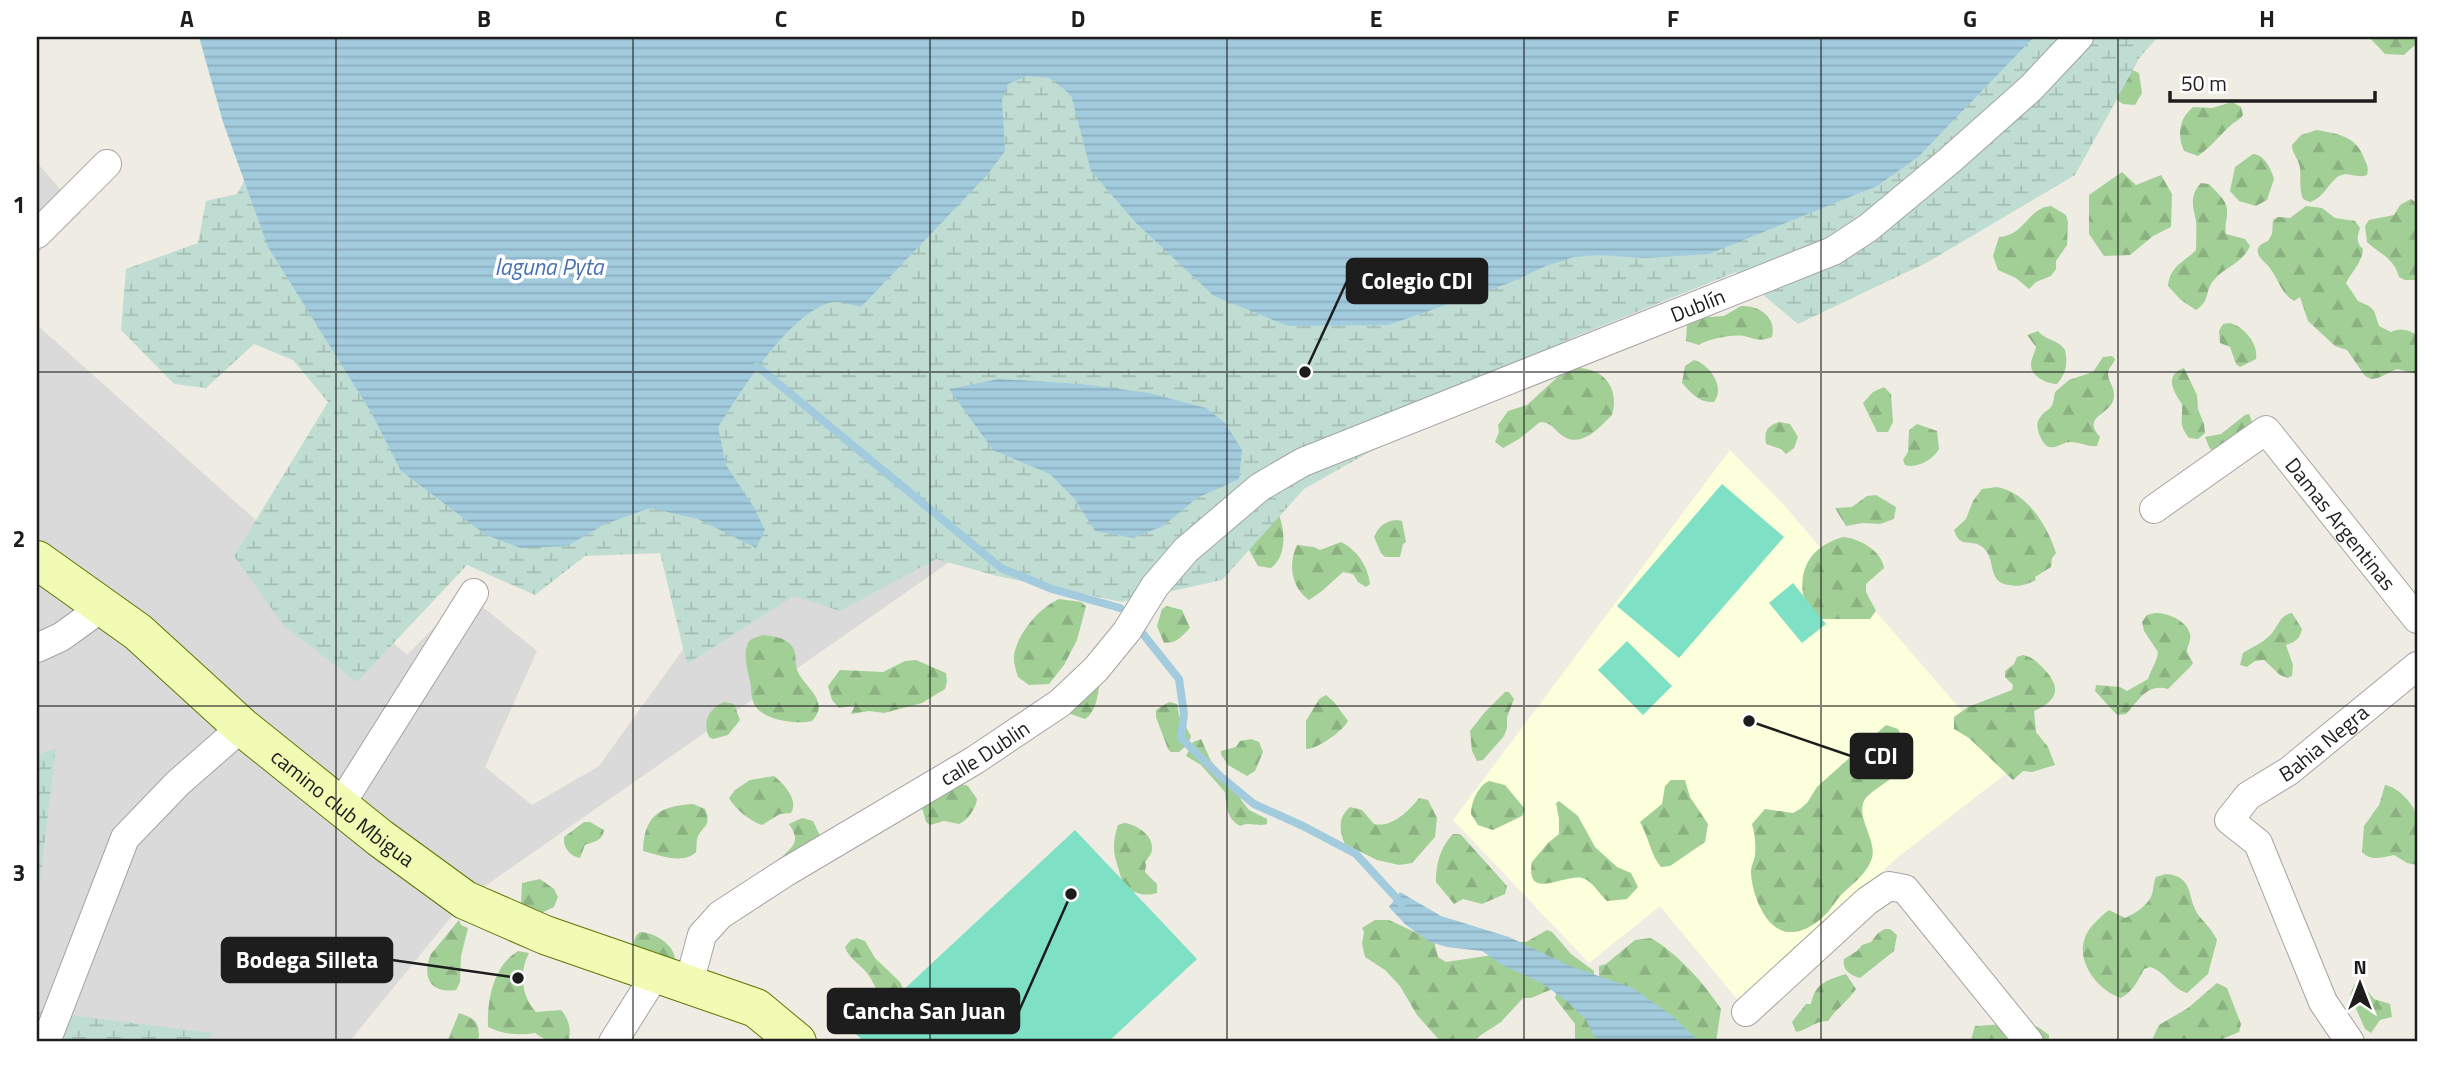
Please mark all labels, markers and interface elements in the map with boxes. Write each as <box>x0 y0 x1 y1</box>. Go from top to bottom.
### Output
text: A <box>180 1 194 36</box>
text: B <box>477 1 491 36</box>
text: C <box>775 1 787 36</box>
text: D <box>1071 1 1085 36</box>
text: E <box>1370 1 1382 36</box>
text: F <box>1667 1 1679 36</box>
text: G <box>1963 1 1977 36</box>
text: H <box>2259 1 2275 36</box>
scale bar <box>2170 60 2375 104</box>
text: 50 m <box>2181 67 2227 99</box>
text: 1 <box>13 187 25 222</box>
water label: laguna Pyta <box>495 249 605 284</box>
callout: Colegio CDI <box>1347 259 1487 303</box>
text: Colegio CDI <box>1361 263 1473 298</box>
street label: Dublín <box>1665 280 1730 330</box>
street label: Damas Argentinas <box>2278 450 2404 597</box>
text: 2 <box>13 521 25 556</box>
street label: Bahia Negra <box>2272 696 2375 790</box>
street label: calle Dublin <box>934 712 1036 793</box>
callout: CDI <box>1851 734 1912 778</box>
text: CDI <box>1864 738 1898 773</box>
street label: camino club Mbigua <box>264 740 422 875</box>
text: 3 <box>13 855 25 890</box>
callout: Bodega Silleta <box>222 938 392 982</box>
text: Bodega Silleta <box>236 942 378 977</box>
north arrow <box>2324 950 2394 1020</box>
text: N <box>2353 952 2367 981</box>
callout: Cancha San Juan <box>828 989 1019 1033</box>
text: Cancha San Juan <box>843 993 1005 1028</box>

